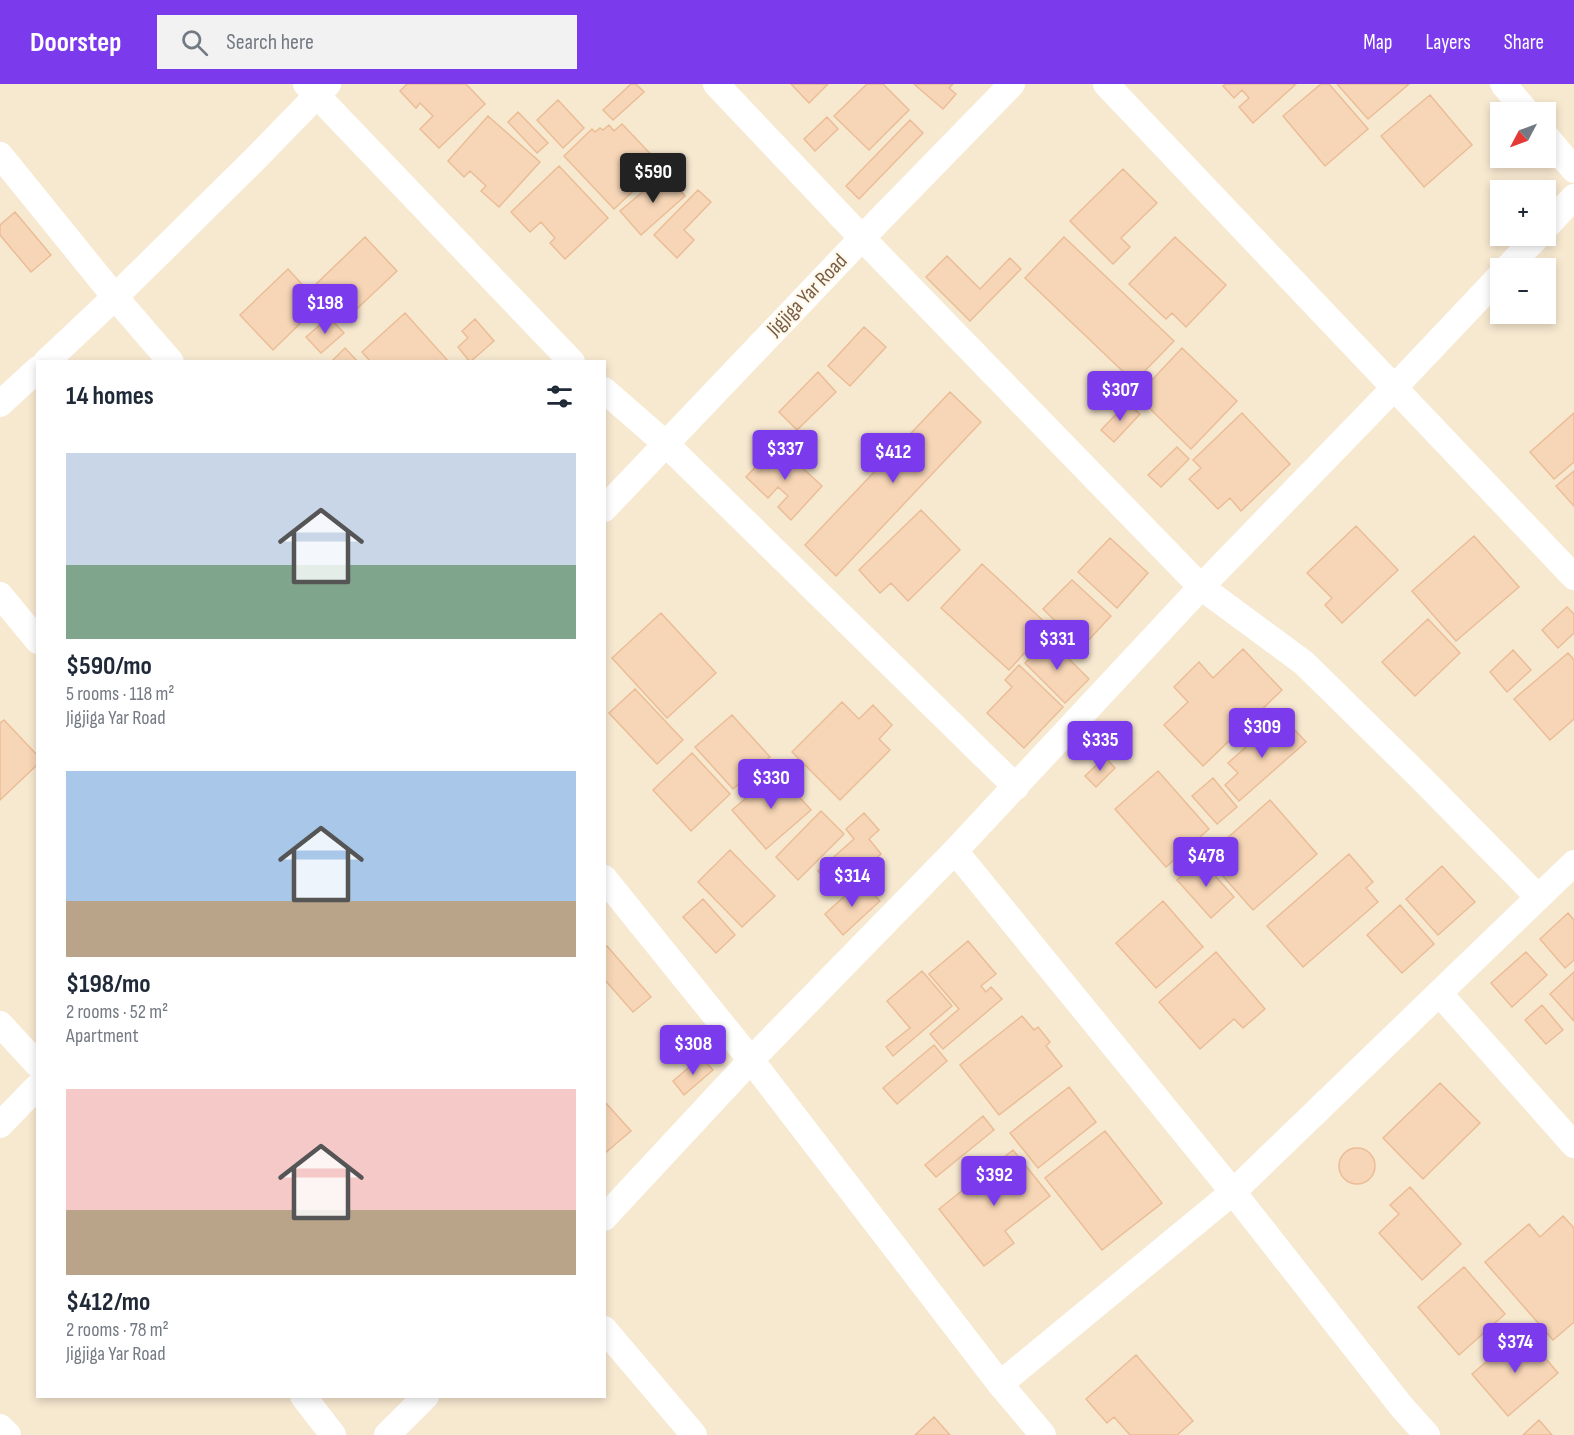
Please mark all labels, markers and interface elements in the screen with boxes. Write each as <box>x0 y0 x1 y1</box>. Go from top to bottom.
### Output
search box <box>157 15 577 69</box>
text: Doorstep <box>30 26 121 59</box>
icon: search <box>178 26 211 59</box>
text: Search here <box>226 29 314 56</box>
text: Map <box>1363 30 1392 55</box>
text: Layers <box>1425 30 1471 55</box>
text: Share <box>1504 30 1544 55</box>
north arrow <box>1490 102 1556 168</box>
map controls <box>1490 102 1556 324</box>
pin: $590 <box>617 153 689 204</box>
text: $590 <box>634 160 672 184</box>
button: + <box>1490 180 1556 246</box>
street label: Jigjiga Yar Road <box>761 249 852 342</box>
button: − <box>1490 258 1556 324</box>
pin: $198 <box>289 284 361 335</box>
text: $198 <box>307 291 344 315</box>
pin: $307 <box>1084 371 1156 422</box>
text: $307 <box>1101 378 1139 402</box>
icon: filters <box>543 380 576 413</box>
text: 14 homes <box>66 381 154 412</box>
pin: $337 <box>749 430 821 481</box>
pin: $412 <box>857 433 929 484</box>
text: $337 <box>767 437 803 461</box>
text: $412 <box>875 440 911 464</box>
icon: home <box>267 492 375 600</box>
pin: $331 <box>1021 620 1093 671</box>
text: $331 <box>1039 627 1075 651</box>
text: $590/mo <box>66 651 152 682</box>
text: 5 rooms · 118 m² <box>66 682 175 706</box>
text: Jigjiga Yar Road <box>66 706 166 730</box>
pin: $309 <box>1226 708 1298 759</box>
text: $309 <box>1243 715 1281 739</box>
pin: $335 <box>1064 721 1136 772</box>
text: $335 <box>1082 728 1118 752</box>
pin: $330 <box>735 759 807 810</box>
text: $330 <box>752 766 790 790</box>
icon: home <box>267 810 375 918</box>
pin: $478 <box>1170 837 1242 888</box>
text: $478 <box>1187 844 1225 868</box>
pin: $314 <box>816 857 888 908</box>
text: $314 <box>834 864 870 888</box>
text: $198/mo <box>66 969 150 1000</box>
text: 2 rooms · 52 m² <box>66 1000 168 1024</box>
text: Apartment <box>66 1024 139 1048</box>
pin: $308 <box>657 1025 729 1076</box>
text: $308 <box>674 1032 712 1056</box>
icon: home <box>267 1128 375 1236</box>
pin: $392 <box>958 1156 1030 1207</box>
text: $392 <box>975 1163 1013 1187</box>
text: $412/mo <box>66 1287 150 1318</box>
text: 2 rooms · 78 m² <box>66 1318 169 1342</box>
pin: $374 <box>1479 1323 1551 1374</box>
text: $374 <box>1497 1330 1533 1354</box>
text: Jigjiga Yar Road <box>66 1342 166 1366</box>

